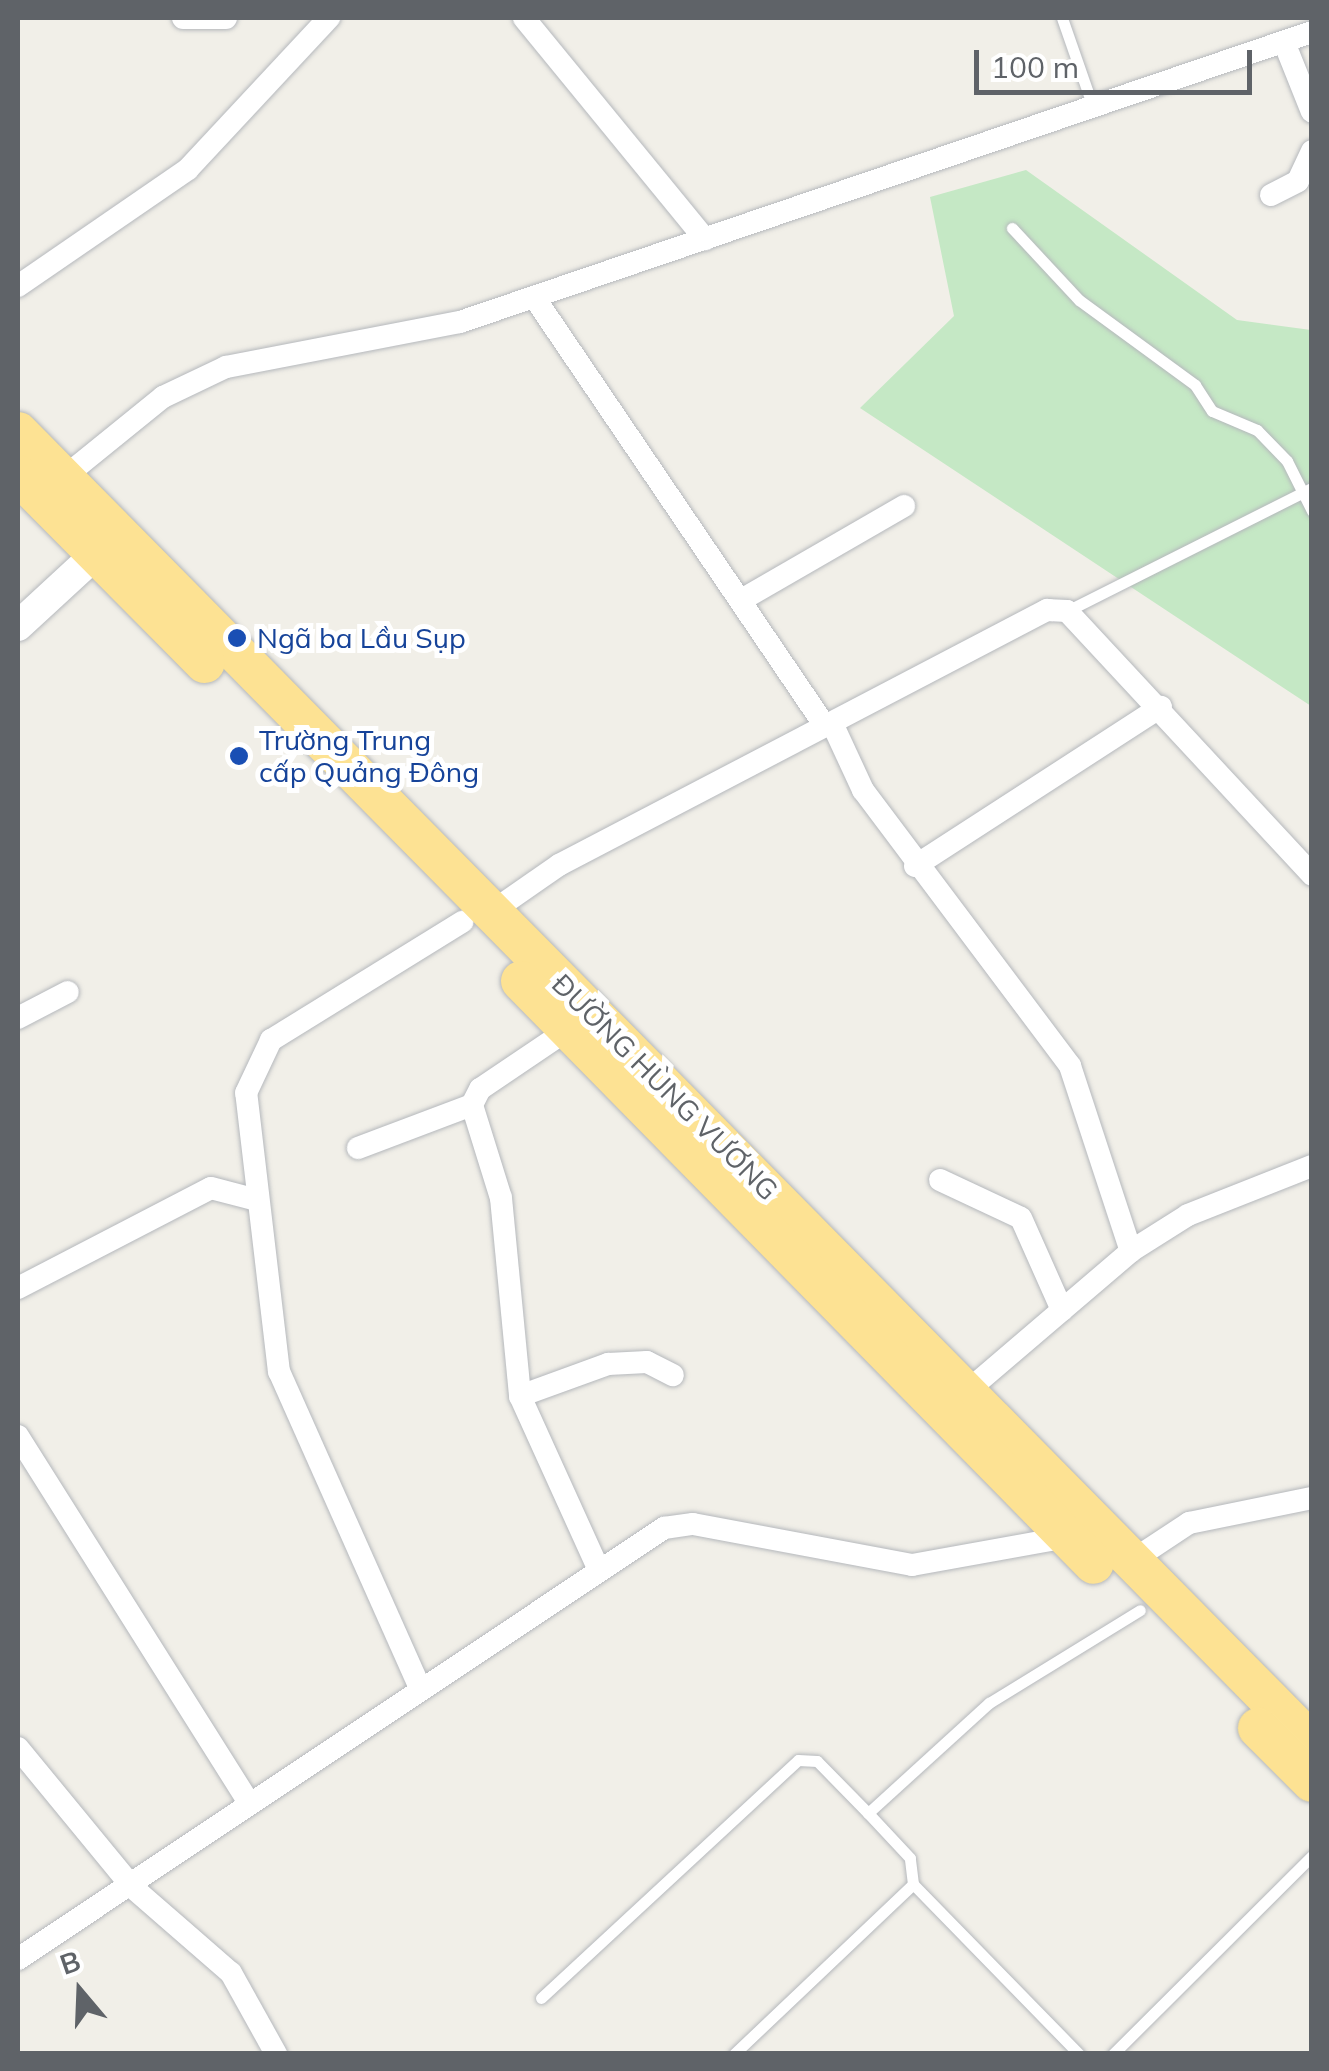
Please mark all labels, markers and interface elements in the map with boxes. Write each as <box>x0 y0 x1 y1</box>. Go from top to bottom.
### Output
scale bar <box>979 30 1256 92</box>
text: 100 m <box>991 48 1079 86</box>
place label: Ngã ba Lầu Sụp <box>257 621 466 655</box>
marker: Ngã ba Lầu Sụp <box>226 627 248 649</box>
place label: Trường Trung cấp Quảng Đông <box>259 723 479 789</box>
marker: Trường Trung cấp Quảng Đông <box>228 745 250 767</box>
street label: ĐƯỜNG HÙNG VƯƠNG <box>545 967 785 1207</box>
north arrow <box>30 1941 130 2041</box>
text: B <box>55 1942 85 1982</box>

